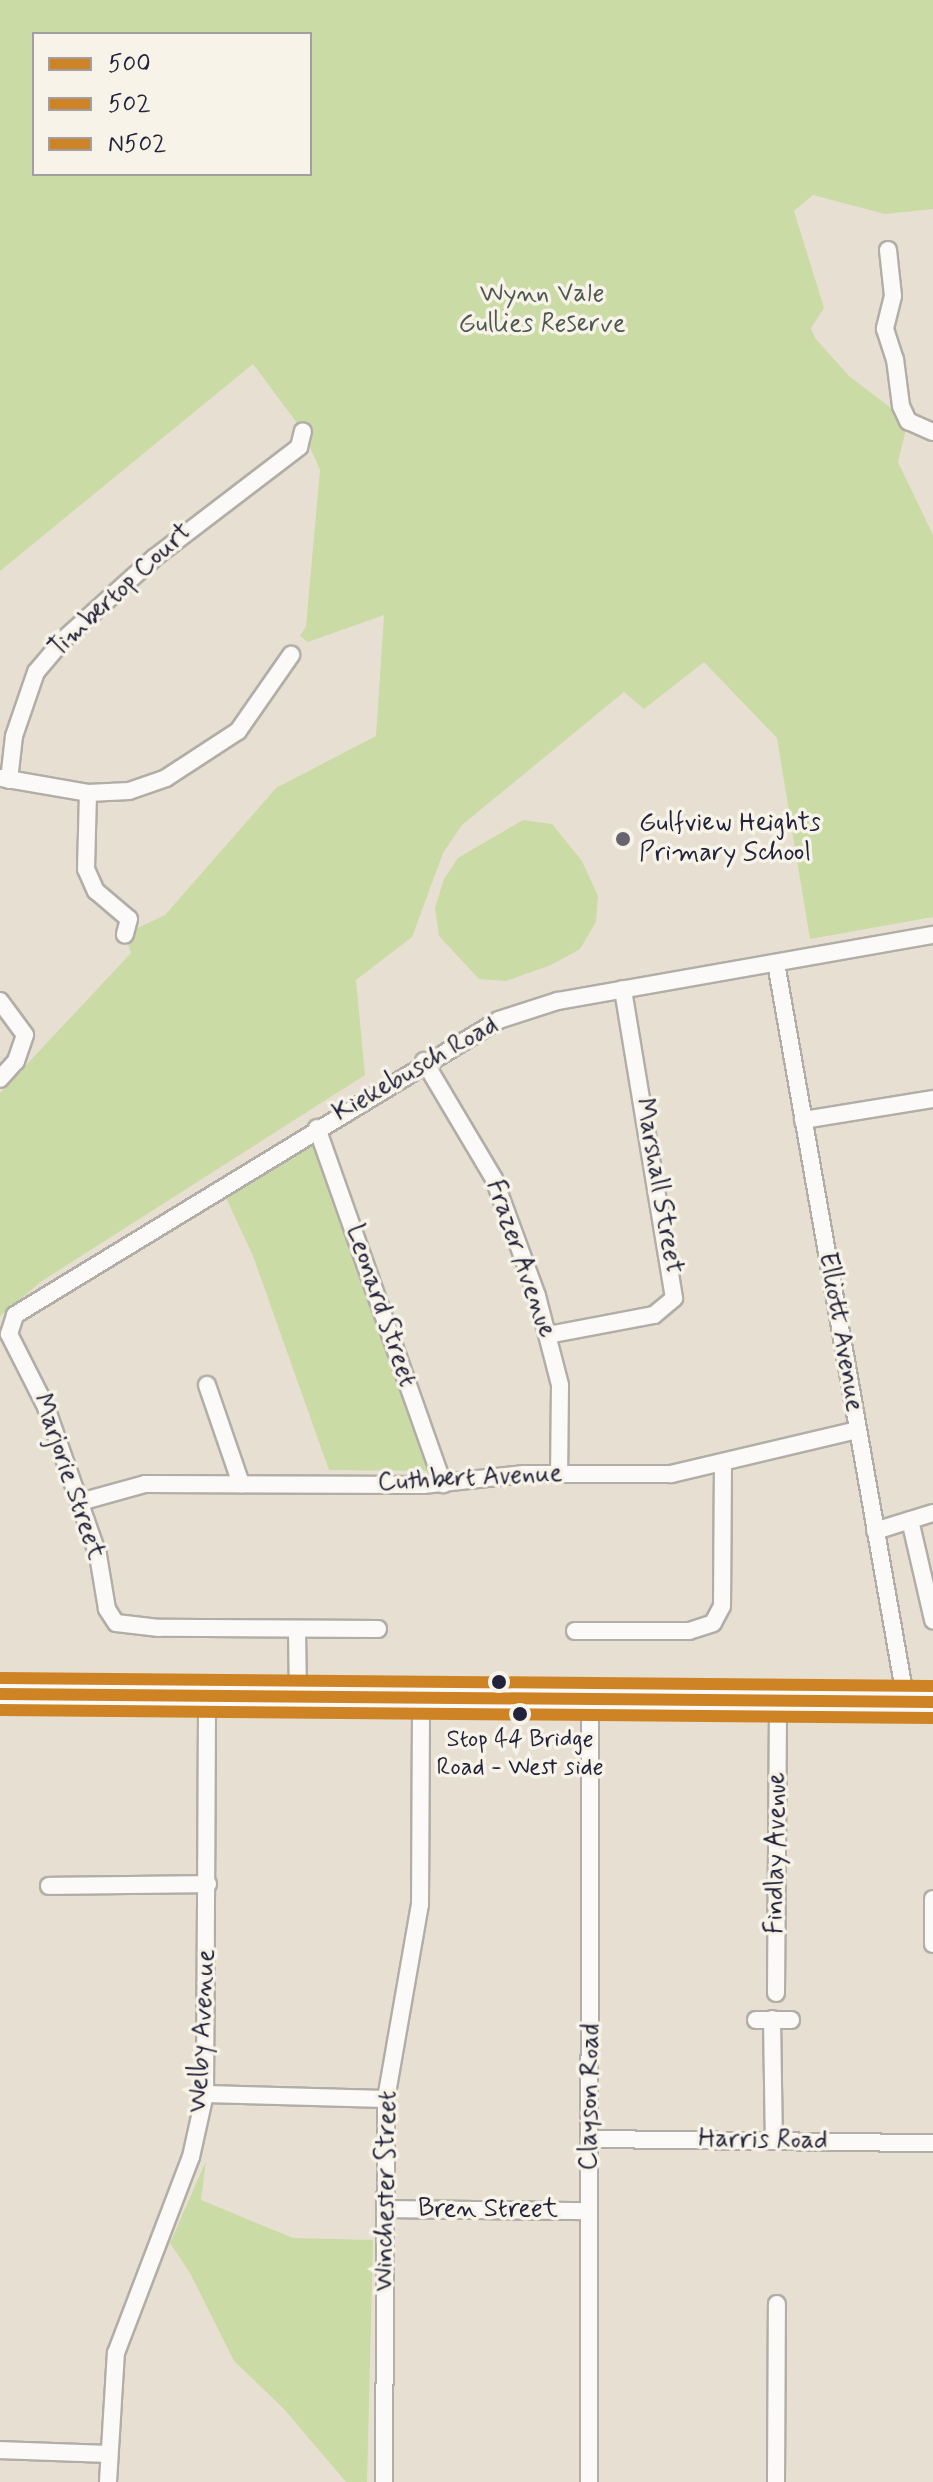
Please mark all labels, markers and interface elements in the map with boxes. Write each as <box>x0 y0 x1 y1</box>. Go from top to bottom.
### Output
legend <box>32 32 312 176</box>
text: 500 <box>108 49 151 80</box>
text: 502 <box>108 89 150 120</box>
text: N502 <box>108 129 166 160</box>
park label: Wynn Vale Gullies Reserve <box>458 279 626 340</box>
street label: Timbertop Court <box>45 519 197 663</box>
place label: Gulfview Heights Primary School <box>639 808 821 870</box>
marker: Gulfview Heights Primary School <box>614 830 632 848</box>
street label: Kiekebusch Road <box>328 1010 504 1130</box>
street label: Marshall Street <box>627 1096 689 1276</box>
street label: Frazer Avenue <box>479 1177 561 1341</box>
street label: Leonard Street <box>337 1219 423 1393</box>
street label: Elliott Avenue <box>811 1250 869 1414</box>
street label: Marjorie Street <box>25 1390 111 1564</box>
street label: Cuthbert Avenue <box>376 1459 564 1499</box>
unlabelled marker <box>491 1674 507 1690</box>
marker: Stop 44 Bridge Road - West side <box>512 1706 528 1722</box>
place label: Stop 44 Bridge Road - West side <box>436 1726 604 1782</box>
street label: Findlay Avenue <box>760 1768 794 1938</box>
street label: Welby Avenue <box>183 1952 223 2110</box>
street label: Clayson Road <box>574 2024 608 2170</box>
street label: Winchester Street <box>370 2088 404 2294</box>
street label: Harris Road <box>698 2124 828 2158</box>
street label: Bren Street <box>418 2194 558 2226</box>

